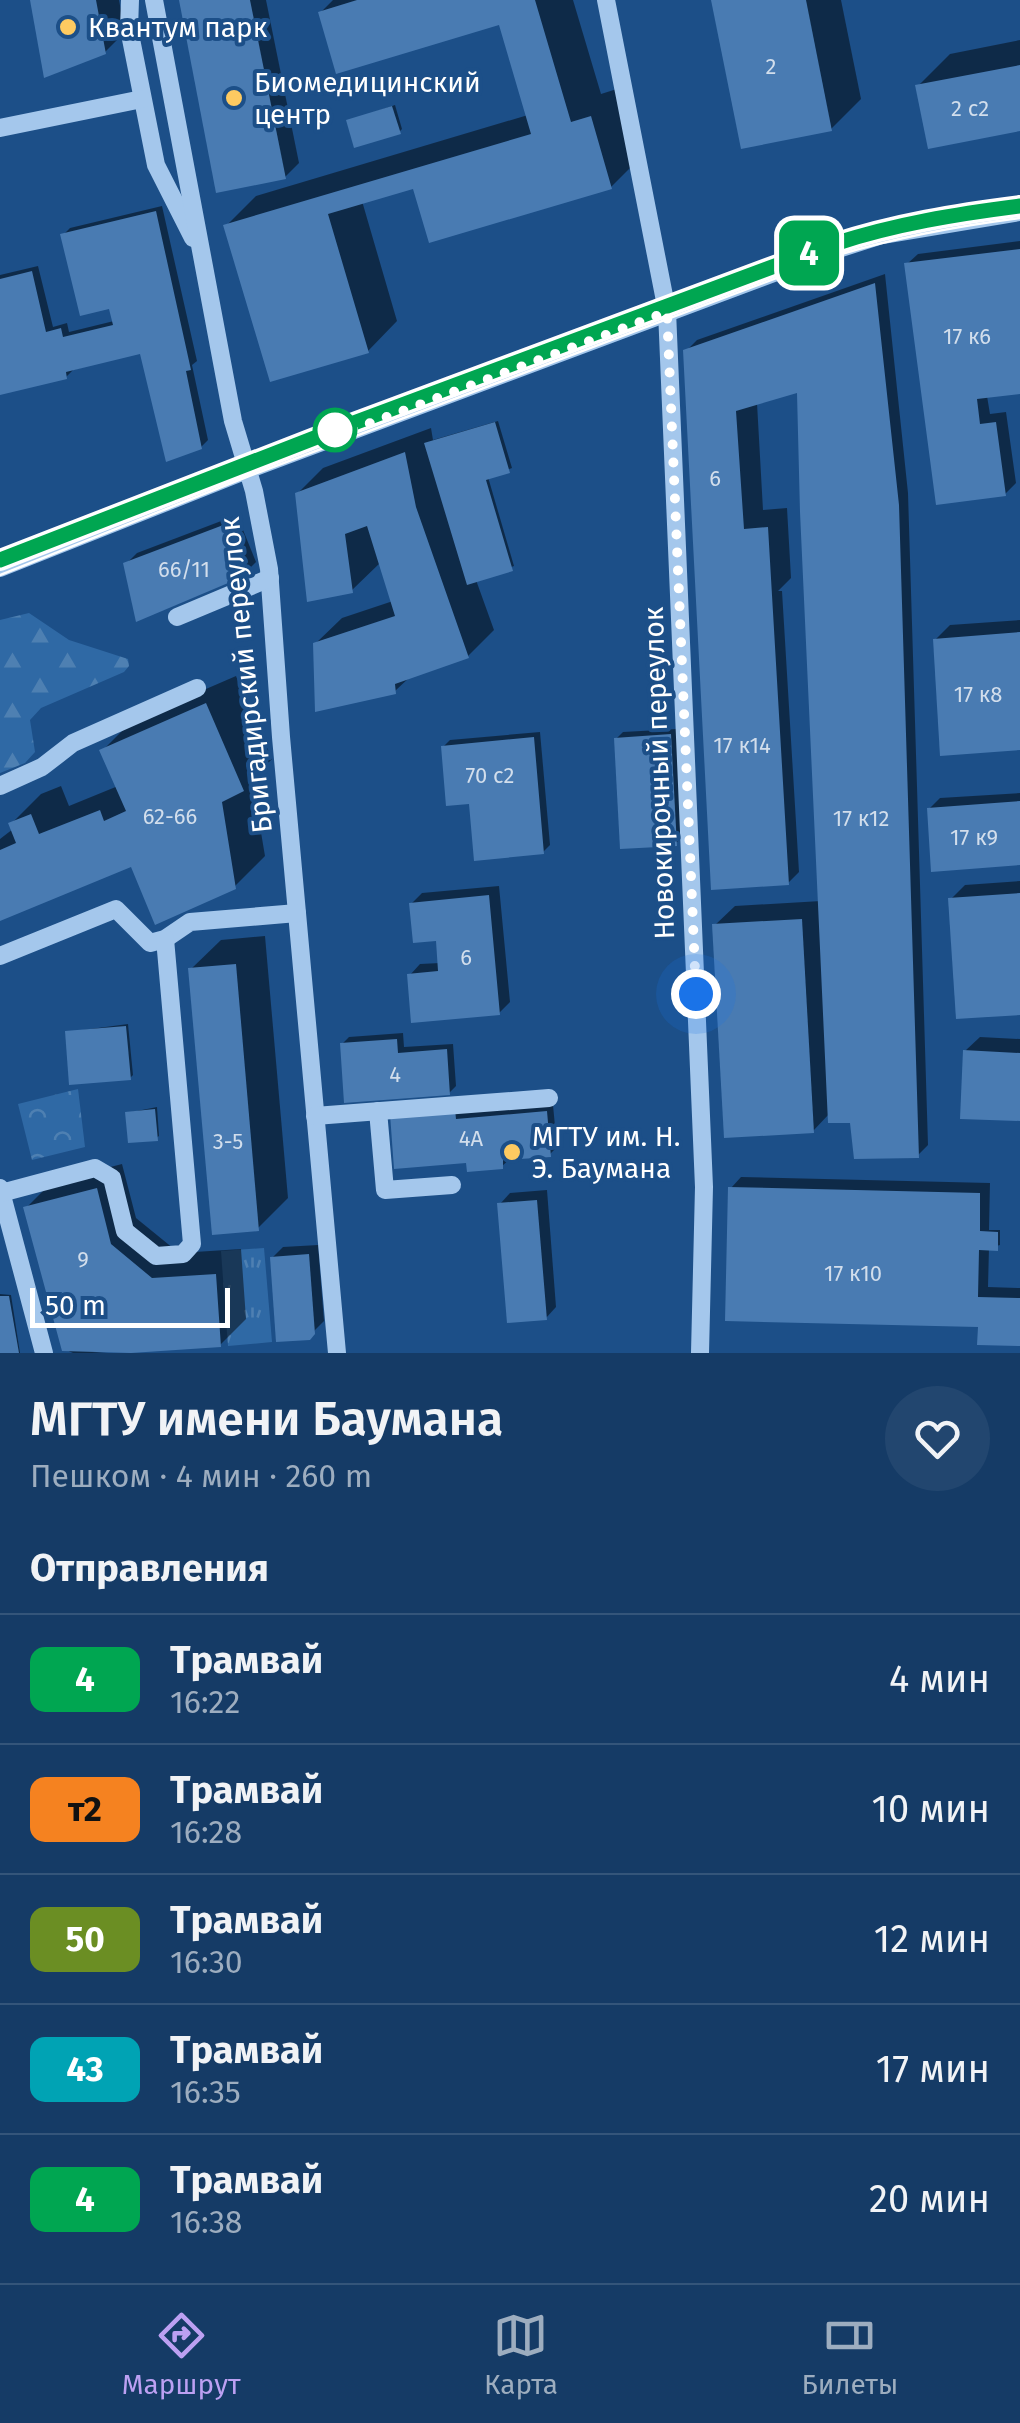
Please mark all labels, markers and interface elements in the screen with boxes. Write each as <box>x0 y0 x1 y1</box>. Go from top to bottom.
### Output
place label: Квантум парк <box>88 11 268 44</box>
marker: Квантум парк <box>57 16 79 38</box>
house number: 2 <box>766 53 776 80</box>
place label: Биомедицинский центр <box>254 66 481 131</box>
marker: Биомедицинский центр <box>223 87 245 109</box>
house number: 2 с2 <box>951 95 989 122</box>
line badge: 4 <box>776 220 842 286</box>
text: 4 <box>799 232 819 274</box>
house number: 17 к6 <box>943 323 991 350</box>
unlabelled marker <box>314 409 356 451</box>
house number: 6 <box>709 465 721 492</box>
street label: Бригадирский переулок <box>213 515 279 835</box>
house number: 66/11 <box>158 556 210 583</box>
street label: Новокирочный переулок <box>637 606 681 940</box>
house number: 17 к8 <box>954 681 1002 708</box>
house number: 17 к14 <box>713 732 771 759</box>
house number: 70 с2 <box>465 762 515 789</box>
house number: 62-66 <box>143 803 197 830</box>
house number: 17 к12 <box>833 805 889 832</box>
house number: 17 к9 <box>950 824 998 851</box>
house number: 6 <box>460 944 472 971</box>
your location <box>671 969 721 1019</box>
house number: 4 <box>389 1061 401 1088</box>
place label: МГТУ им. Н. Э. Баумана <box>532 1120 681 1185</box>
house number: 4А <box>459 1125 484 1152</box>
house number: 3-5 <box>213 1128 243 1155</box>
marker: МГТУ им. Н. Э. Баумана <box>501 1141 523 1163</box>
house number: 9 <box>77 1246 89 1273</box>
house number: 17 к10 <box>824 1260 882 1287</box>
scale bar <box>30 1283 230 1328</box>
text: 50 m <box>45 1289 106 1322</box>
button: heart <box>885 1386 990 1491</box>
text: МГТУ имени Баумана <box>30 1390 503 1448</box>
text: Пешком · 4 мин · 260 m <box>30 1457 372 1495</box>
text: Отправления <box>30 1545 269 1591</box>
text: Трамвай <box>170 1637 323 1683</box>
text: 4 мин <box>889 1656 990 1702</box>
text: 4 <box>75 1658 95 1700</box>
text: 16:22 <box>170 1683 240 1721</box>
text: Трамвай <box>170 1767 323 1813</box>
text: 10 мин <box>871 1786 990 1832</box>
text: т2 <box>68 1788 102 1830</box>
text: 16:28 <box>170 1813 242 1851</box>
text: Трамвай <box>170 1897 323 1943</box>
text: 12 мин <box>874 1916 990 1962</box>
text: 50 <box>65 1918 105 1960</box>
text: 16:30 <box>170 1943 243 1981</box>
text: Трамвай <box>170 2027 323 2073</box>
text: 17 мин <box>876 2046 990 2092</box>
text: 43 <box>66 2048 104 2090</box>
text: 16:35 <box>170 2073 241 2111</box>
text: Трамвай <box>170 2157 323 2203</box>
text: 20 мин <box>869 2176 990 2222</box>
text: 4 <box>75 2178 95 2220</box>
text: 16:38 <box>170 2203 242 2241</box>
tab: Маршрут <box>122 2308 241 2401</box>
tab: Карта <box>484 2308 558 2401</box>
tab: Билеты <box>801 2308 898 2401</box>

